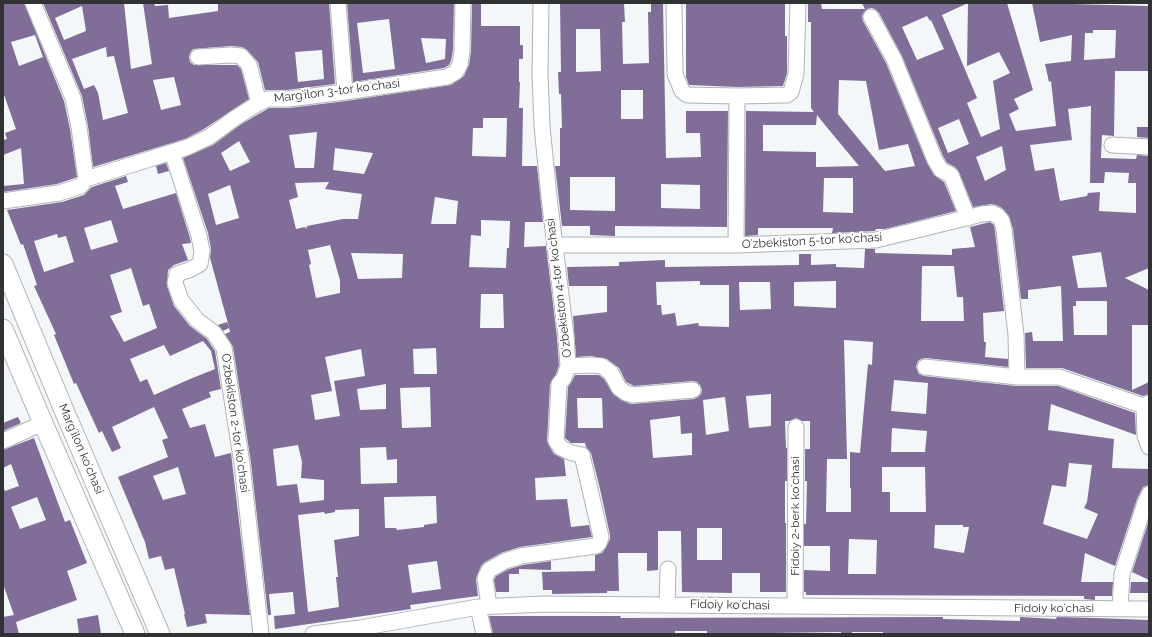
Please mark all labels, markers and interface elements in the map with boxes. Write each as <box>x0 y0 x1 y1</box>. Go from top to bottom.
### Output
street label: Margʻilon 3-tor koʻchasi <box>273 76 401 106</box>
street label: Oʻzbekiston 4-tor koʻchasi <box>543 217 575 359</box>
street label: Oʻzbekiston 5-tor koʻchasi <box>741 230 883 252</box>
street label: Oʻzbekiston 2-tor koʻchasi <box>218 353 252 493</box>
street label: Margʻilon koʻchasi <box>55 402 107 496</box>
street label: Fidoiy 2-berk koʻchasi <box>788 456 802 576</box>
street label: Fidoiy koʻchasi <box>690 597 770 613</box>
street label: Fidoiy koʻchasi <box>1014 601 1094 615</box>

